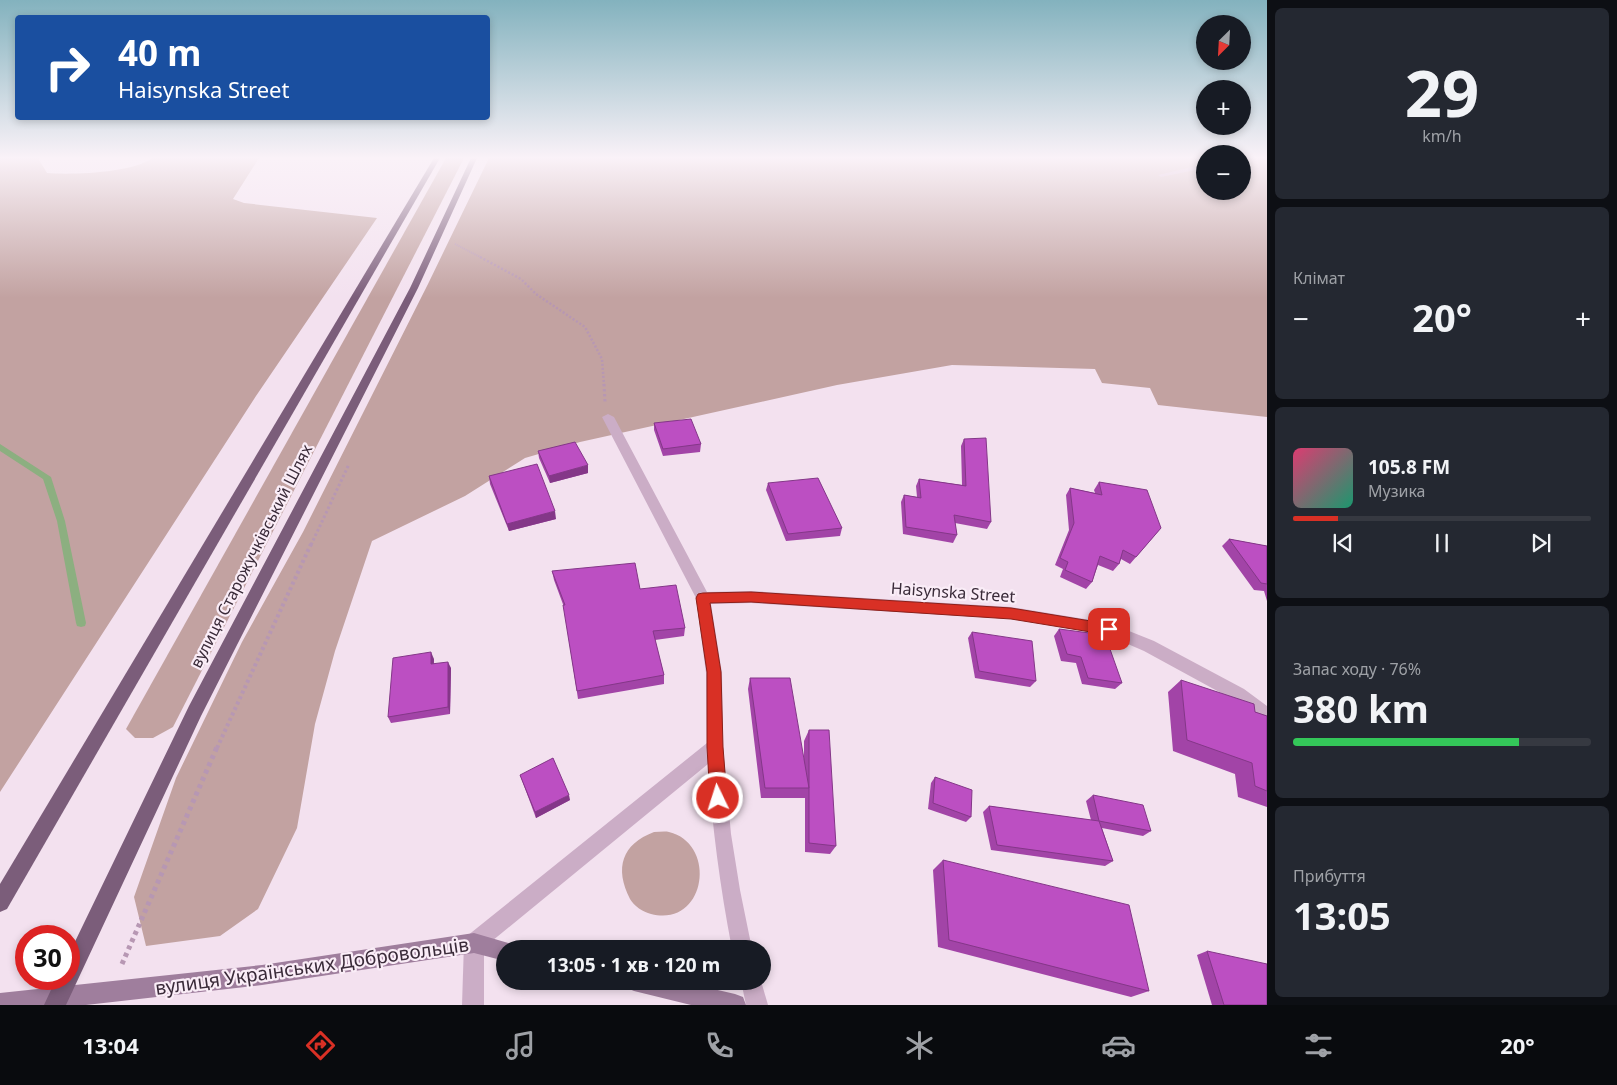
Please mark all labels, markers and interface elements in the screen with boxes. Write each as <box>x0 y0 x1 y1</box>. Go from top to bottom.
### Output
north arrow <box>1196 15 1251 70</box>
map controls <box>1196 15 1251 200</box>
text: 40 m <box>118 29 201 76</box>
icon: right <box>35 35 100 100</box>
text: 29 <box>1405 48 1479 136</box>
text: Haisynska Street <box>118 74 289 104</box>
button: + <box>1196 80 1251 135</box>
text: km/h <box>1422 125 1462 147</box>
button: − <box>1196 145 1251 200</box>
text: Клімат <box>1293 267 1345 289</box>
text: 20° <box>1412 291 1472 343</box>
text: − <box>1293 299 1309 337</box>
text: + <box>1575 299 1591 337</box>
street label: вулиця Старожучківський Шлях <box>185 440 317 672</box>
text: 105.8 FM <box>1368 454 1450 480</box>
text: Музика <box>1368 480 1425 502</box>
icon: previous <box>1329 529 1357 557</box>
icon: pause <box>1428 529 1456 557</box>
icon: next <box>1527 529 1555 557</box>
street label: Haisynska Street <box>890 577 1016 607</box>
pin <box>1088 608 1130 650</box>
icon: arrive <box>1095 615 1123 643</box>
text: Запас ходу · 76% <box>1293 658 1421 680</box>
text: 380 km <box>1293 682 1429 734</box>
position arrow <box>691 771 743 823</box>
text: Прибуття <box>1293 865 1366 887</box>
text: 13:05 <box>1293 889 1391 941</box>
speed limit sign: 30 <box>15 925 80 990</box>
street label: вулиця Українських Добровольців <box>154 931 470 1001</box>
text: 13:05 · 1 хв · 120 m <box>547 952 720 978</box>
icon: directions <box>303 1028 338 1063</box>
icon: music <box>503 1028 538 1063</box>
icon: phone <box>702 1028 737 1063</box>
icon: climate <box>902 1028 937 1063</box>
icon: car <box>1101 1028 1136 1063</box>
icon: filters <box>1301 1028 1336 1063</box>
text: 13:04 <box>82 1030 139 1060</box>
text: 20° <box>1500 1030 1535 1060</box>

